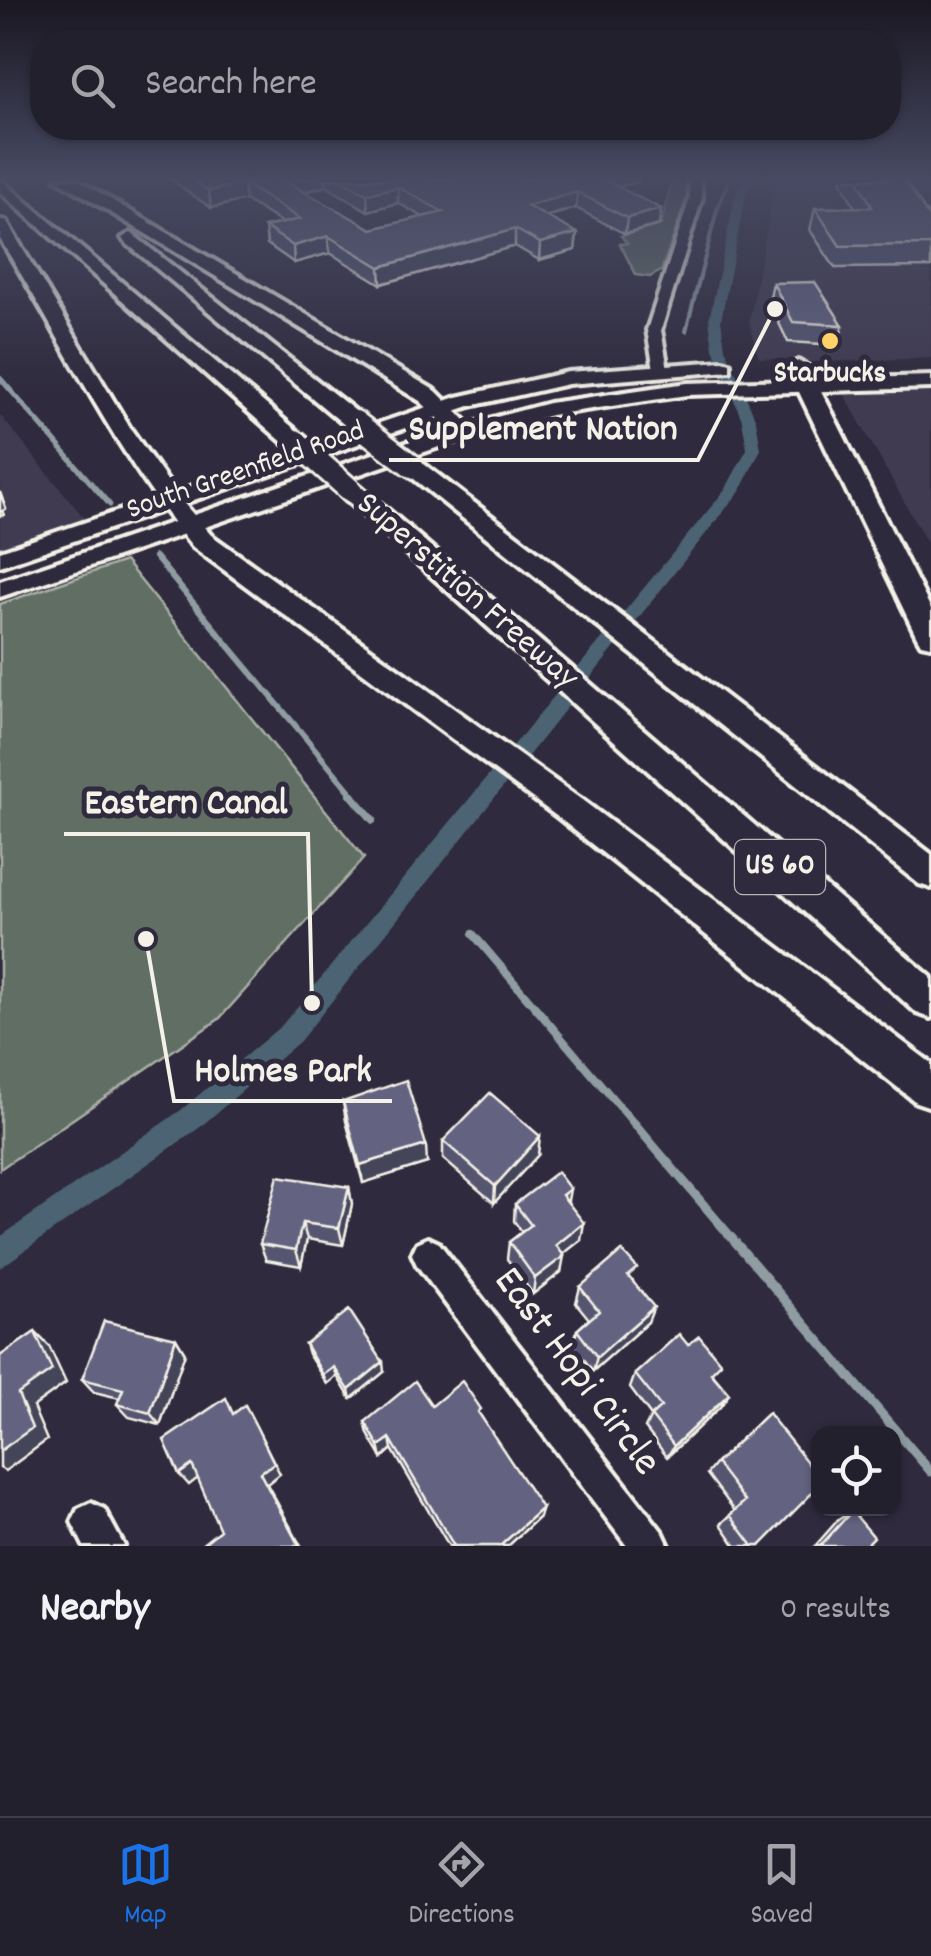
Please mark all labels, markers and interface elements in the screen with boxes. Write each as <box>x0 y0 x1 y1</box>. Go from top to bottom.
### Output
search box <box>30 30 901 140</box>
icon: search <box>65 58 120 113</box>
text: Search here <box>145 58 317 113</box>
marker: Starbucks <box>819 330 841 352</box>
place label: Starbucks <box>774 354 886 397</box>
callout: Supplement Nation <box>389 392 698 460</box>
text: Supplement Nation <box>408 404 678 459</box>
street label: South Greenfield Road <box>121 411 371 533</box>
street label: Superstition Freeway <box>344 481 589 703</box>
callout: Eastern Canal <box>64 766 308 834</box>
text: Eastern Canal <box>84 778 289 833</box>
road number: US 60 <box>735 840 825 894</box>
callout: Holmes Park <box>174 1033 392 1101</box>
text: Holmes Park <box>194 1046 372 1101</box>
street label: East Hopi Circle <box>476 1256 674 1490</box>
map controls <box>811 1426 901 1516</box>
button: locate <box>811 1426 901 1516</box>
text: Nearby <box>40 1581 150 1641</box>
text: 0 results <box>780 1588 891 1634</box>
tab: Map <box>118 1837 173 1937</box>
tab: Directions <box>409 1837 515 1937</box>
tab: Saved <box>751 1837 813 1937</box>

